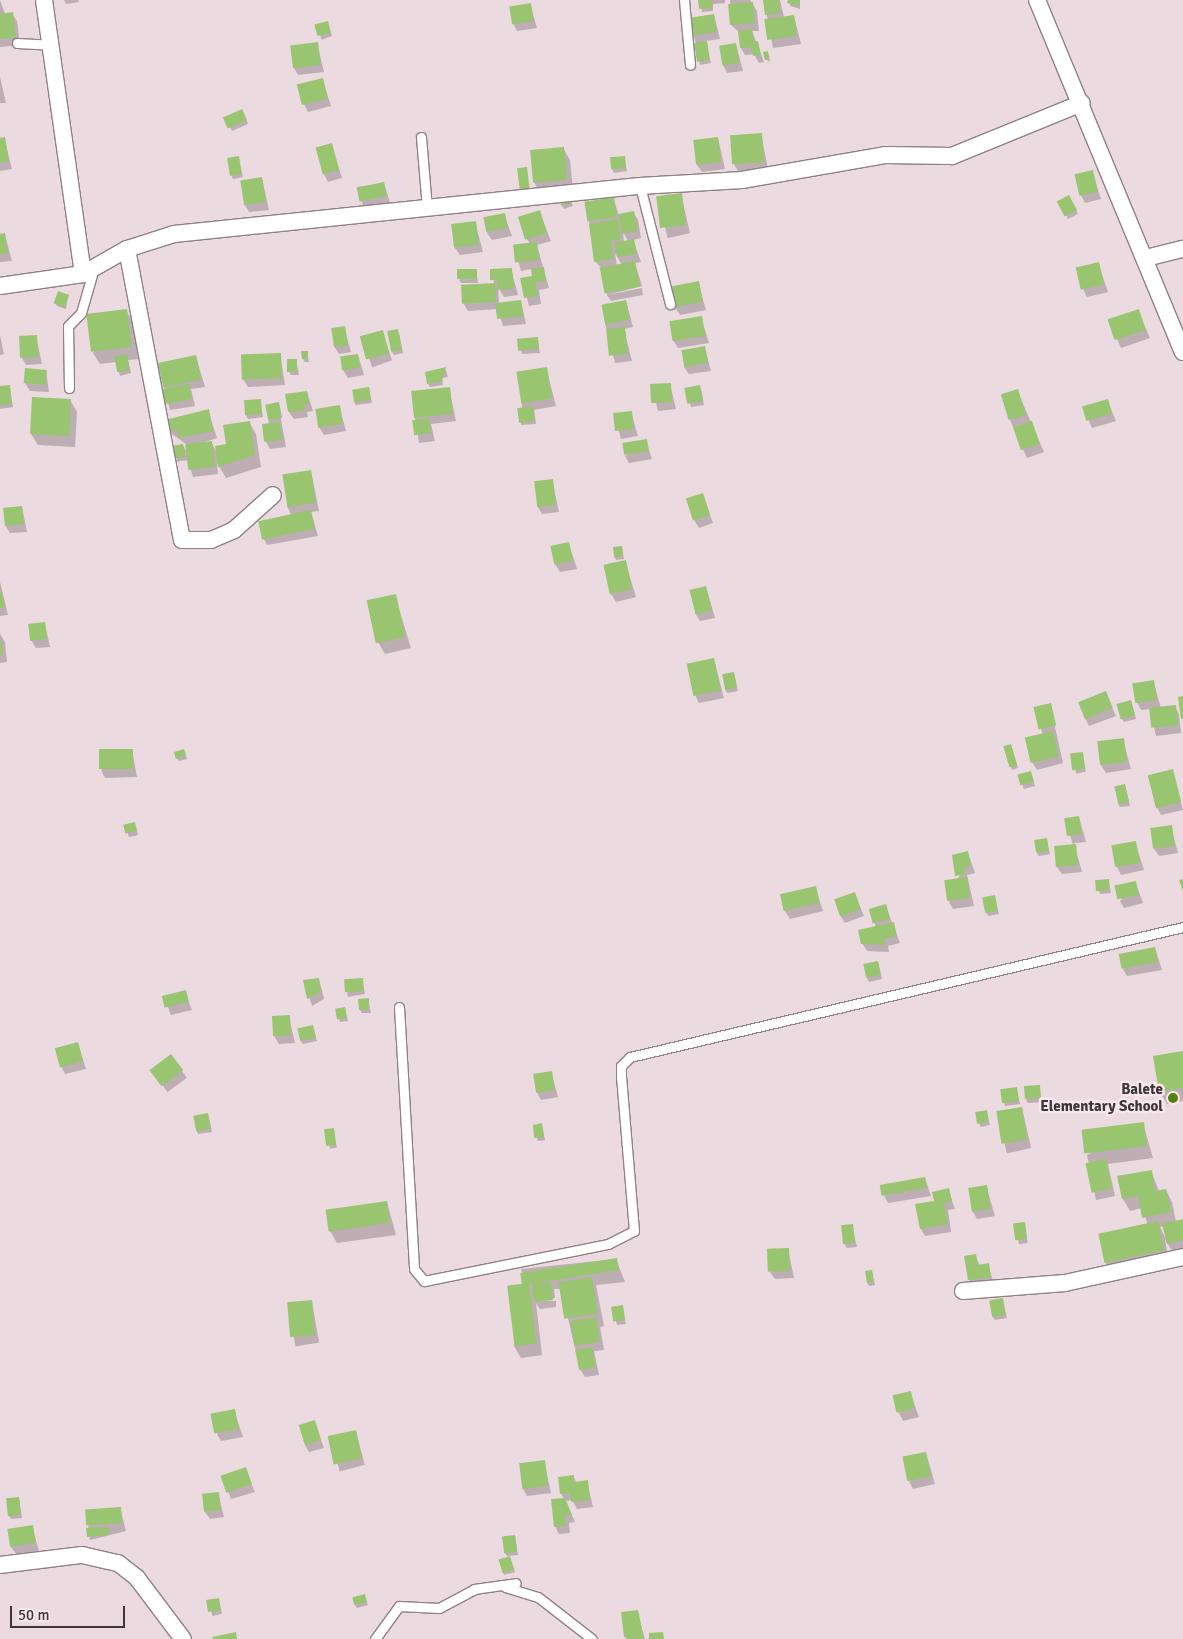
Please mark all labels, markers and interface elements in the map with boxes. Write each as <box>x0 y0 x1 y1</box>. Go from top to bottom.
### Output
place label: Balete Elementary School <box>1040 1080 1163 1115</box>
marker: Balete Elementary School <box>1167 1092 1179 1104</box>
scale bar <box>12 1596 128 1628</box>
text: 50 m <box>18 1606 49 1624</box>

